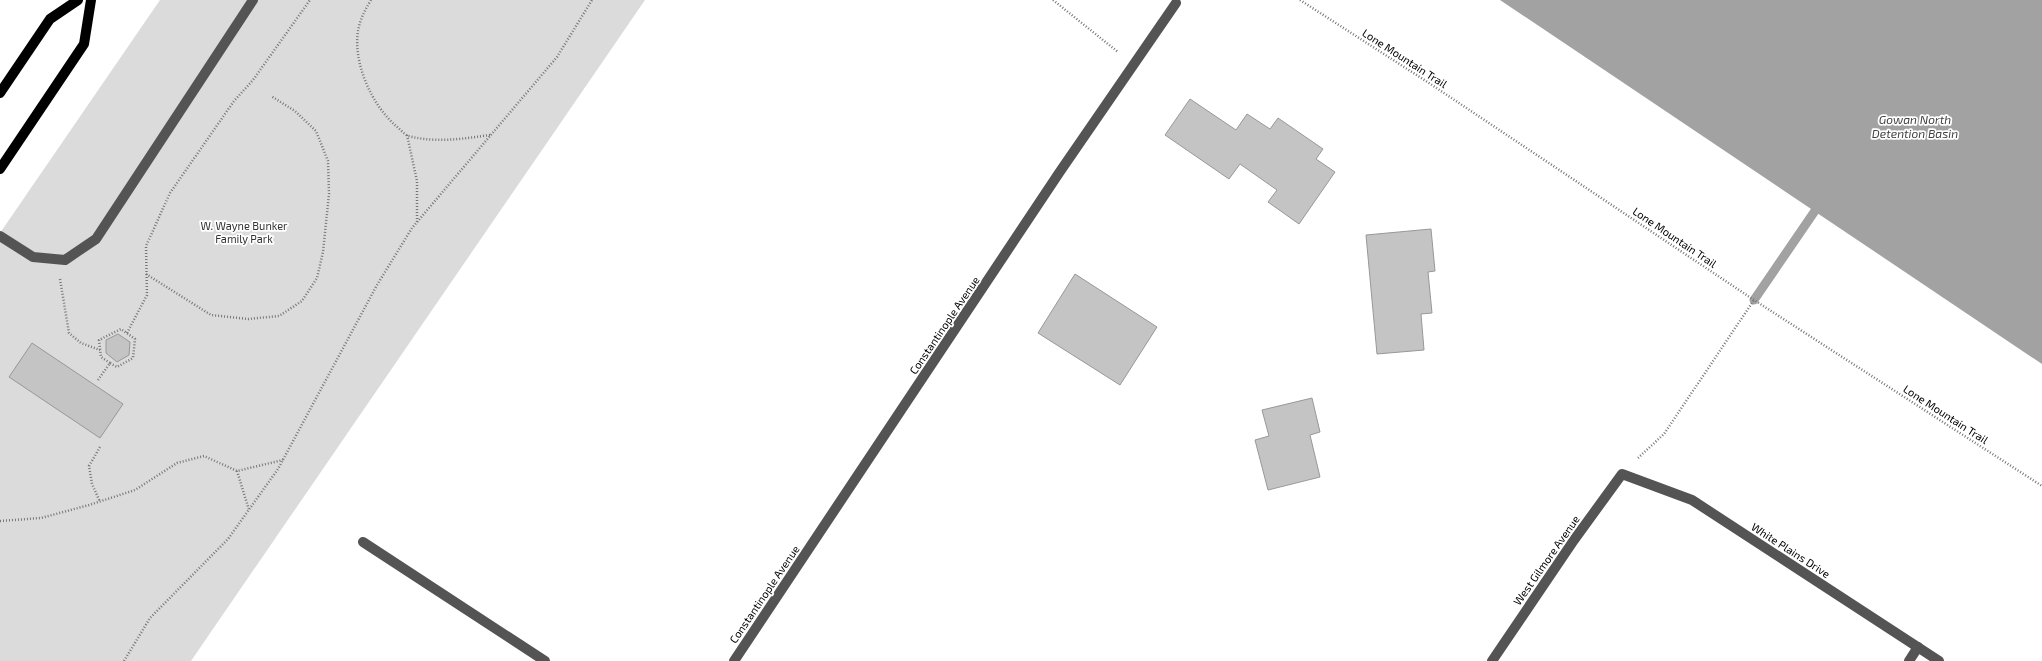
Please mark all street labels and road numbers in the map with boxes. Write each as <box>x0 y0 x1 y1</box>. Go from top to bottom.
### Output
street label: Lone Mountain Trail <box>1360 26 1450 91</box>
street label: Lone Mountain Trail <box>1631 204 1720 270</box>
street label: Constantinople Avenue <box>906 274 982 376</box>
street label: Lone Mountain Trail <box>1901 382 1991 447</box>
street label: West Gilmore Avenue <box>1510 513 1582 607</box>
street label: White Plains Drive <box>1749 520 1833 580</box>
street label: Constantinople Avenue <box>726 543 802 645</box>

